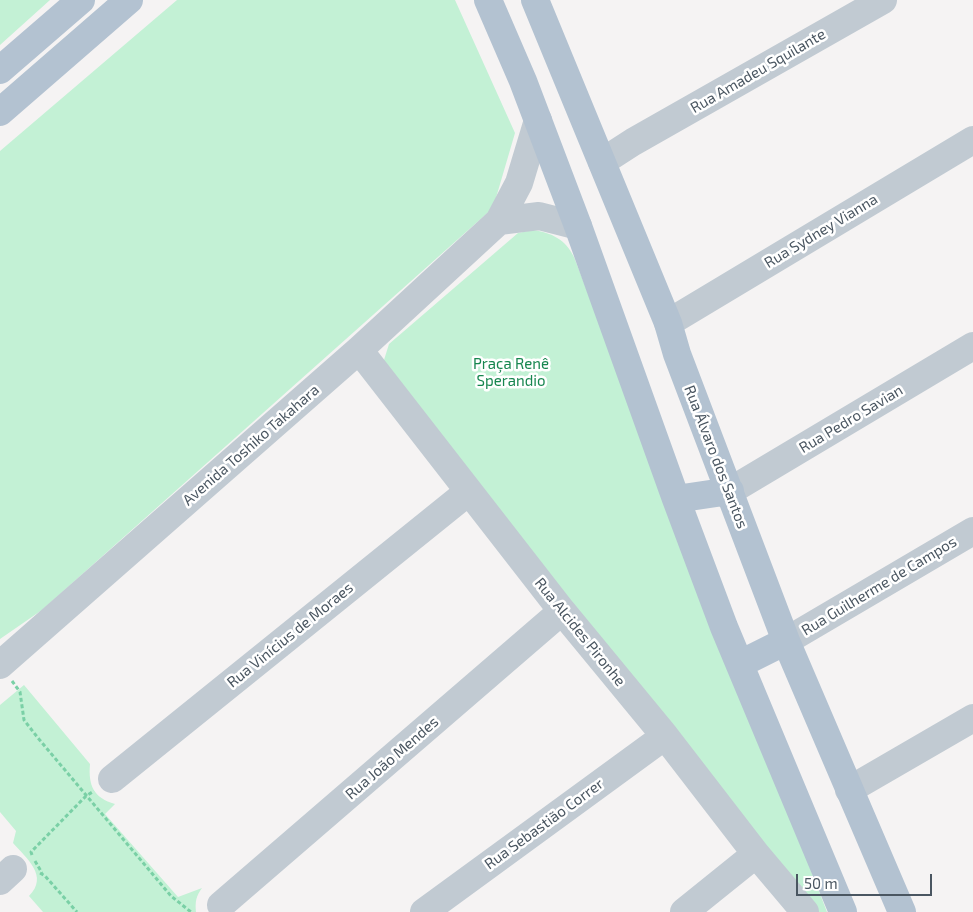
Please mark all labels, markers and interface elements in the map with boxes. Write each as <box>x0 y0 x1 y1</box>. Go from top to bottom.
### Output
street label: Rua Amadeu Squilante <box>687 25 829 117</box>
street label: Rua Sydney Vianna <box>761 190 881 272</box>
park label: Praça Renê Sperandio <box>473 355 549 390</box>
street label: Avenida Toshiko Takahara <box>179 381 323 509</box>
street label: Rua Pedro Savian <box>796 381 906 457</box>
street label: Rua Álvaro dos Santos <box>680 383 752 531</box>
street label: Rua Guilherme de Campos <box>798 533 960 639</box>
street label: Rua Alcides Pironhe <box>531 574 629 690</box>
street label: Rua Vinícius de Moraes <box>223 579 357 691</box>
street label: Rua João Mendes <box>342 713 442 803</box>
street label: Rua Sebastião Correr <box>481 775 607 873</box>
scale bar <box>798 864 934 896</box>
text: 50 m <box>804 874 838 892</box>

